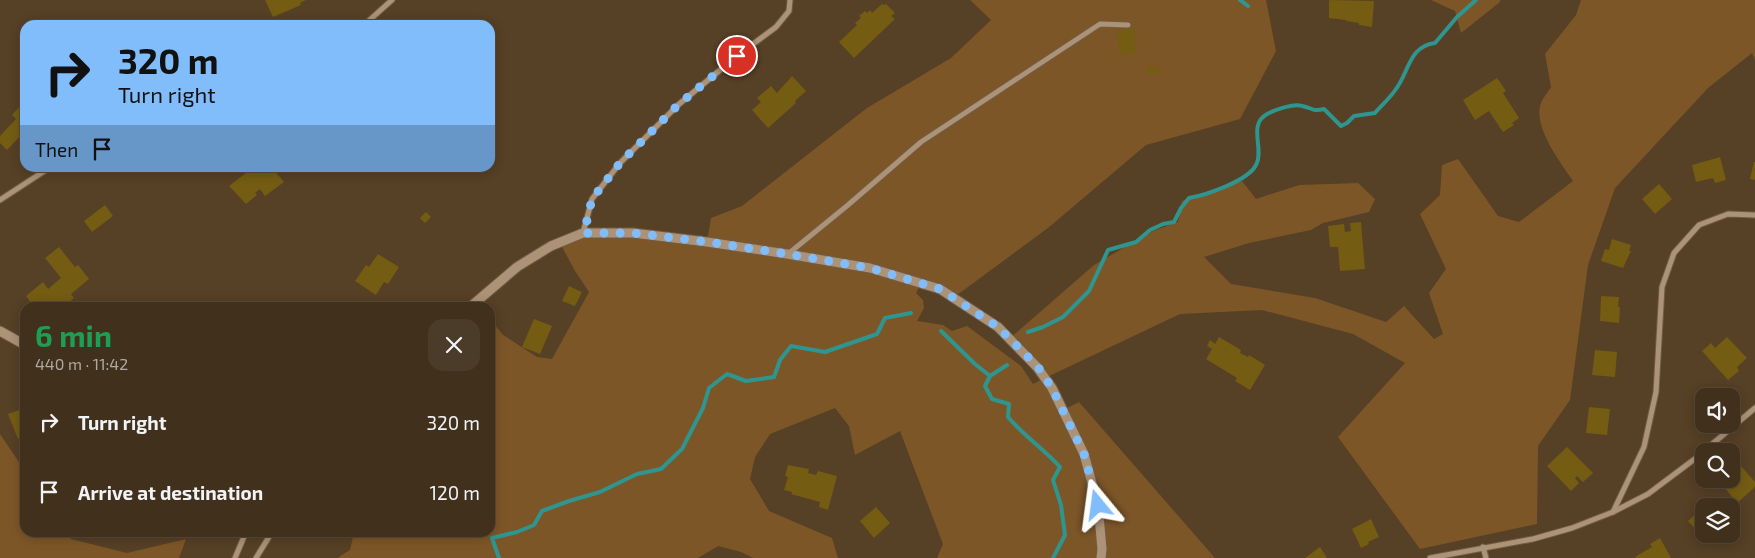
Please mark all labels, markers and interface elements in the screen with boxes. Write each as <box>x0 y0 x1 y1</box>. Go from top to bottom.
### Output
pin <box>716 35 758 77</box>
text: 320 m <box>118 39 219 81</box>
icon: right <box>35 40 100 105</box>
icon: arrive <box>723 42 751 70</box>
text: Turn right <box>118 81 216 107</box>
icon: arrive <box>88 135 116 163</box>
text: Then <box>35 138 78 161</box>
text: 6 min <box>35 317 112 353</box>
button: close <box>428 319 480 371</box>
text: 440 m · 11:42 <box>35 354 128 373</box>
map controls <box>1695 388 1740 543</box>
button: sound <box>1695 388 1740 433</box>
icon: right <box>35 408 63 436</box>
text: Turn right <box>78 411 166 434</box>
text: 320 m <box>426 411 480 434</box>
button: search <box>1695 443 1740 488</box>
icon: arrive <box>35 478 63 506</box>
position arrow <box>1071 478 1123 530</box>
text: Arrive at destination <box>78 481 263 504</box>
text: 120 m <box>429 481 480 504</box>
button: layers <box>1695 498 1740 543</box>

